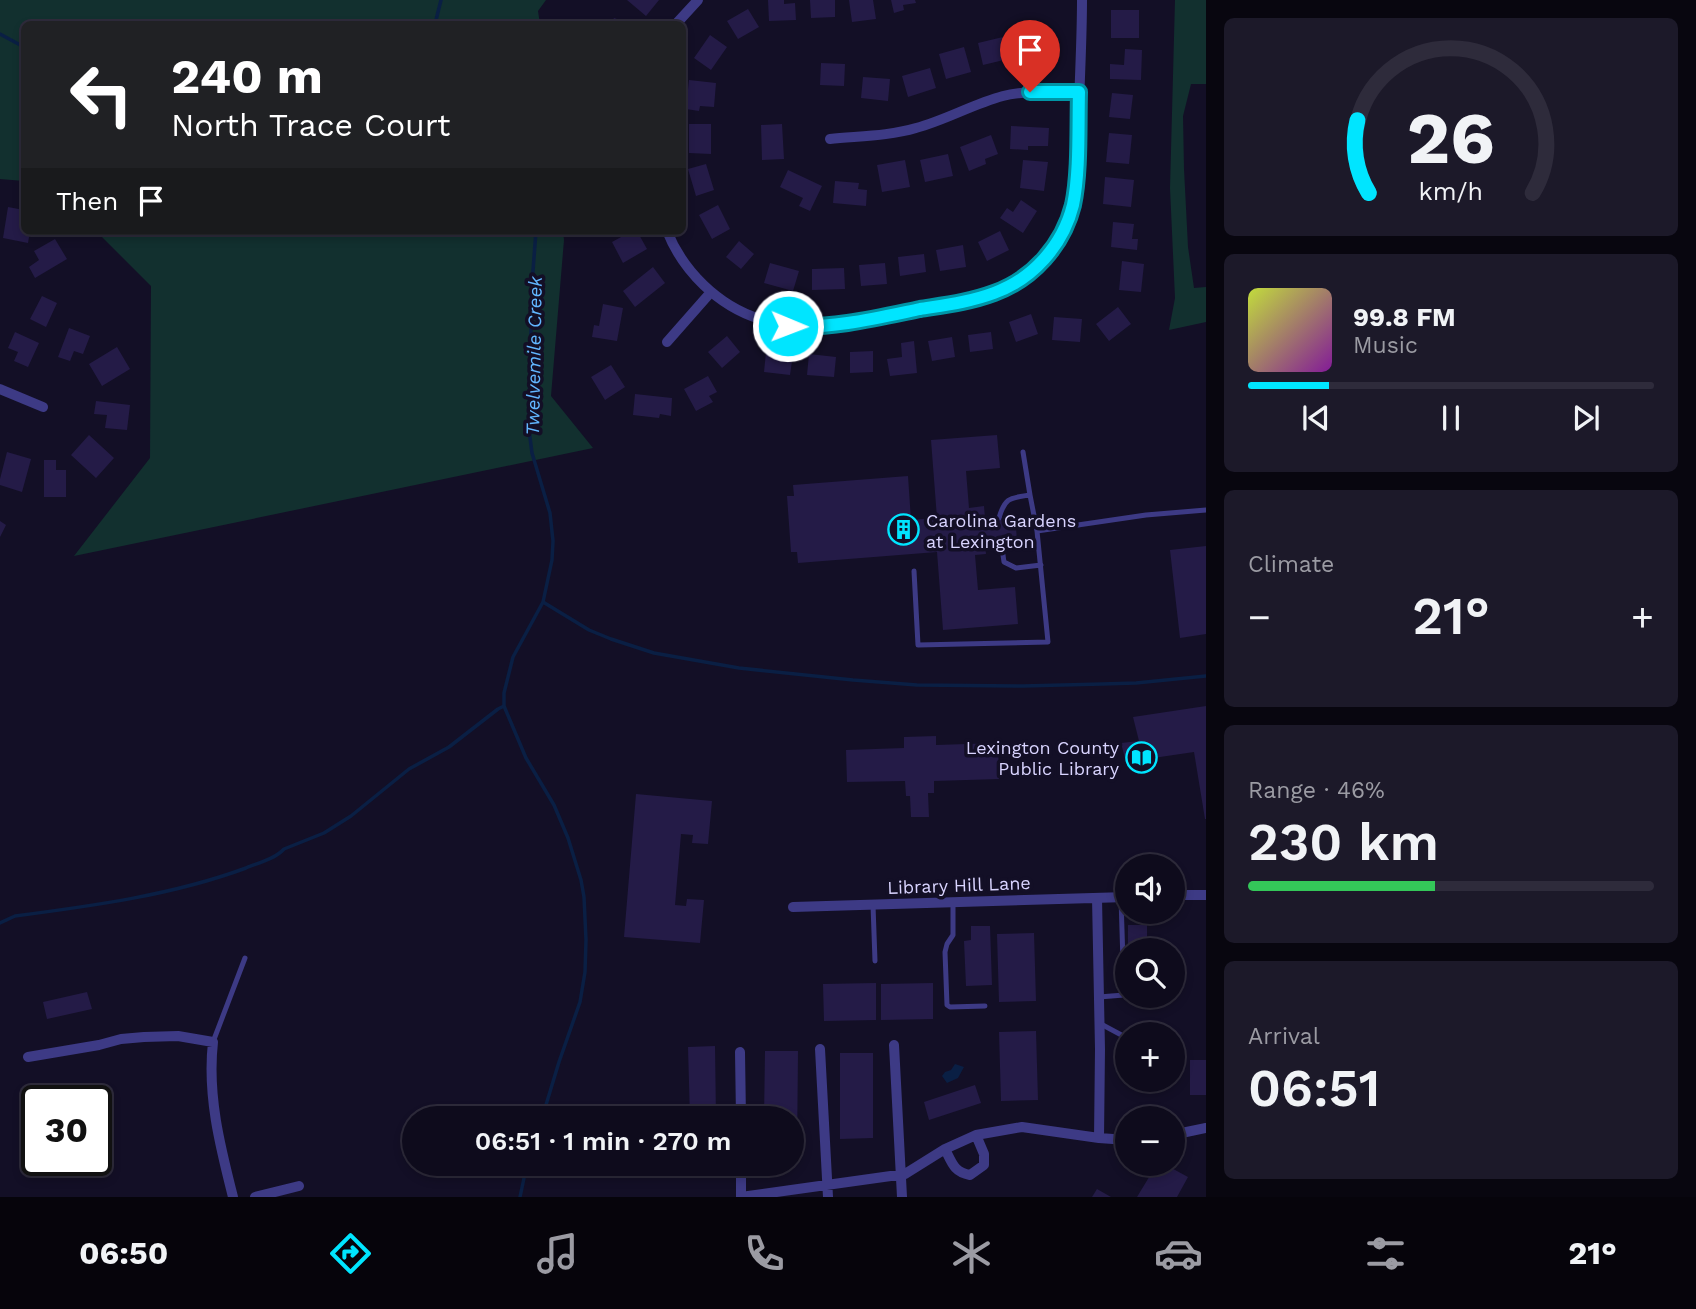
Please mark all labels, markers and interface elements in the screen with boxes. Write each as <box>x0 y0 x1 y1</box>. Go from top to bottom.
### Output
pin <box>1000 20 1060 92</box>
icon: arrive <box>1011 31 1049 69</box>
text: 240 m <box>171 47 323 105</box>
icon: left <box>56 49 147 140</box>
text: 26 <box>1407 95 1495 181</box>
text: North Trace Court <box>171 106 450 144</box>
text: km/h <box>1419 177 1483 206</box>
icon: arrive <box>132 182 170 220</box>
text: Then <box>56 186 118 216</box>
water label: Twelvemile Creek <box>521 275 547 436</box>
position arrow <box>751 289 825 363</box>
text: 99.8 FM <box>1353 302 1456 332</box>
text: Music <box>1353 332 1418 359</box>
icon: previous <box>1297 399 1335 437</box>
icon: pause <box>1432 399 1470 437</box>
icon: next <box>1567 399 1605 437</box>
place label: Carolina Gardens at Lexington <box>926 510 1076 552</box>
building icon: Carolina Gardens at Lexington <box>886 513 920 547</box>
text: Climate <box>1248 551 1334 578</box>
text: 21° <box>1412 586 1490 647</box>
text: − <box>1248 595 1271 639</box>
text: + <box>1631 595 1654 639</box>
place label: Lexington County Public Library <box>966 737 1120 779</box>
library icon: Lexington County Public Library <box>1125 740 1159 774</box>
text: Range · 46% <box>1248 777 1385 804</box>
text: 230 km <box>1248 812 1439 873</box>
map controls <box>1115 854 1185 1176</box>
button: sound <box>1115 854 1185 924</box>
street label: Library Hill Lane <box>887 872 1031 898</box>
button: search <box>1115 938 1185 1008</box>
button: + <box>1115 1022 1185 1092</box>
text: Arrival <box>1248 1023 1320 1050</box>
text: 06:51 <box>1248 1058 1380 1119</box>
speed limit sign: 30 <box>21 1085 112 1176</box>
button: − <box>1115 1106 1185 1176</box>
text: 06:51 · 1 min · 270 m <box>475 1126 731 1156</box>
icon: directions <box>326 1229 375 1278</box>
icon: music <box>533 1229 582 1278</box>
icon: phone <box>740 1229 789 1278</box>
icon: climate <box>947 1229 996 1278</box>
icon: car <box>1154 1229 1203 1278</box>
icon: filters <box>1361 1229 1410 1278</box>
text: 06:50 <box>79 1234 168 1272</box>
text: 21° <box>1568 1234 1617 1272</box>

